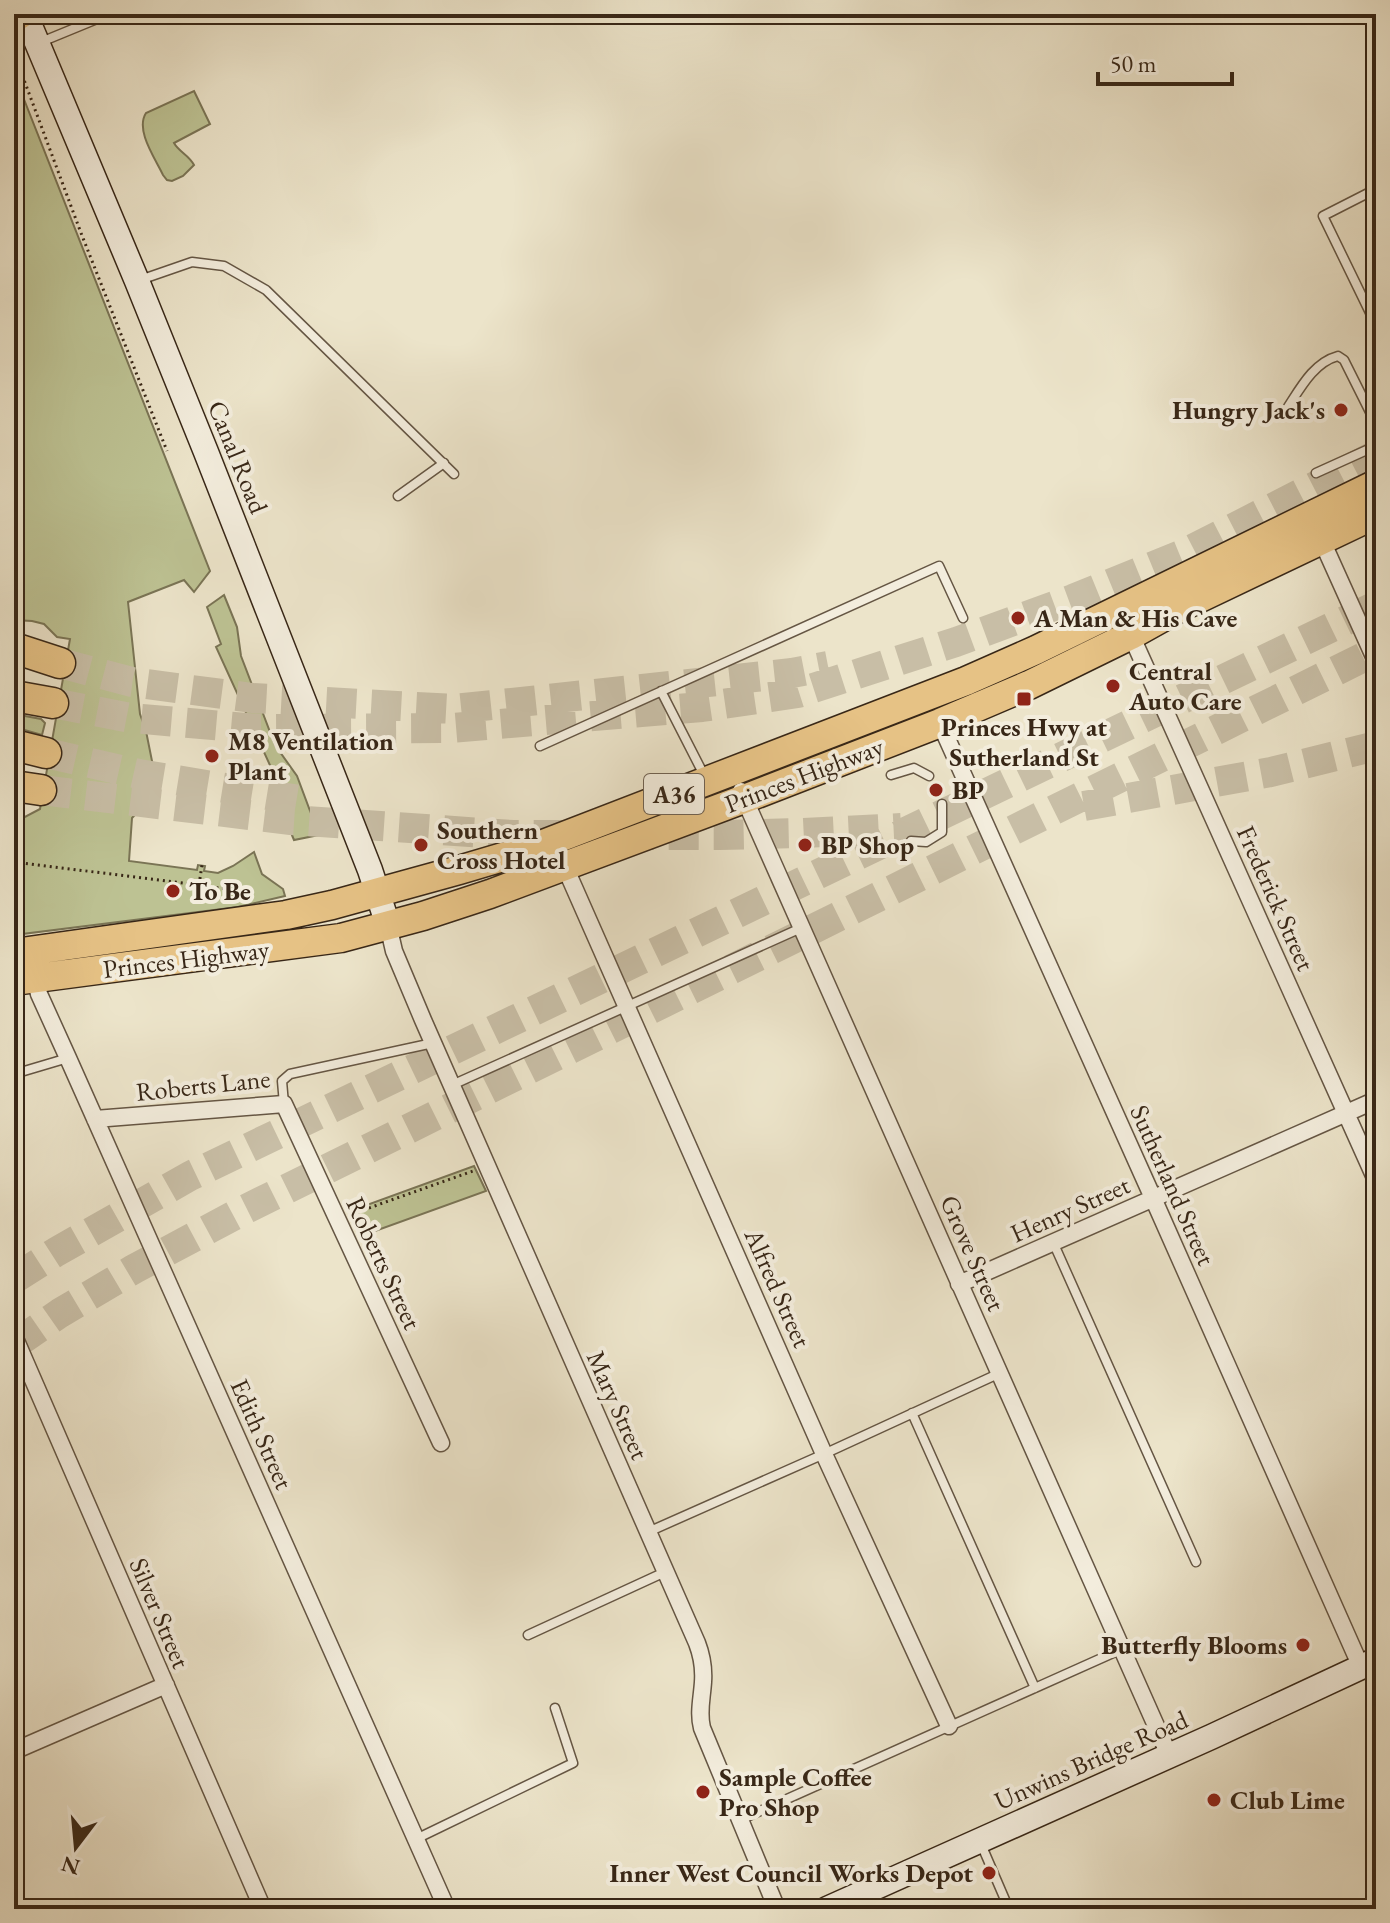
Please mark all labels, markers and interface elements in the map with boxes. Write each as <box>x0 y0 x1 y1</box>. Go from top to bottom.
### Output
scale bar <box>1098 36 1232 86</box>
text: 50 m <box>1110 48 1157 79</box>
place label: Hungry Jack's <box>1172 393 1325 427</box>
street label: Canal Road <box>200 396 276 519</box>
marker: Hungry Jack's <box>1332 401 1350 419</box>
place label: A Man & His Cave <box>1033 601 1237 635</box>
marker: A Man & His Cave <box>1009 609 1027 627</box>
place label: Central Auto Care <box>1128 654 1242 718</box>
marker: Central Auto Care <box>1104 677 1122 695</box>
marker: Princes Hwy at Sutherland St <box>1015 690 1033 708</box>
place label: Princes Hwy at Sutherland St <box>941 710 1107 774</box>
place label: M8 Ventilation Plant <box>228 724 394 788</box>
street label: Princes Highway <box>720 729 889 821</box>
marker: M8 Ventilation Plant <box>203 747 221 765</box>
place label: BP <box>952 773 984 807</box>
road number: A36 <box>644 774 704 814</box>
marker: BP <box>927 781 945 799</box>
place label: Southern Cross Hotel <box>437 813 566 877</box>
street label: Frederick Street <box>1229 820 1323 976</box>
place label: BP Shop <box>821 828 914 862</box>
marker: Southern Cross Hotel <box>412 836 430 854</box>
marker: BP Shop <box>796 836 814 854</box>
place label: To Be <box>189 874 251 908</box>
marker: To Be <box>164 882 182 900</box>
street label: Princes Highway <box>101 932 272 986</box>
street label: Roberts Lane <box>134 1061 272 1109</box>
street label: Sutherland Street <box>1122 1100 1224 1270</box>
street label: Henry Street <box>1005 1168 1135 1250</box>
street label: Grove Street <box>932 1190 1014 1316</box>
street label: Roberts Street <box>338 1191 430 1335</box>
street label: Alfred Street <box>736 1222 819 1353</box>
street label: Mary Street <box>579 1345 657 1465</box>
street label: Edith Street <box>223 1373 301 1495</box>
street label: Silver Street <box>122 1553 198 1673</box>
place label: Butterfly Blooms <box>1101 1628 1287 1662</box>
marker: Butterfly Blooms <box>1294 1636 1312 1654</box>
street label: Unwins Bridge Road <box>989 1702 1194 1818</box>
place label: Sample Coffee Pro Shop <box>719 1760 872 1824</box>
marker: Sample Coffee Pro Shop <box>694 1783 712 1801</box>
place label: Club Lime <box>1230 1783 1345 1817</box>
marker: Club Lime <box>1205 1791 1223 1809</box>
north arrow <box>36 1807 116 1887</box>
text: N <box>58 1849 83 1882</box>
place label: Inner West Council Works Depot <box>609 1856 973 1890</box>
marker: Inner West Council Works Depot <box>980 1864 998 1882</box>

